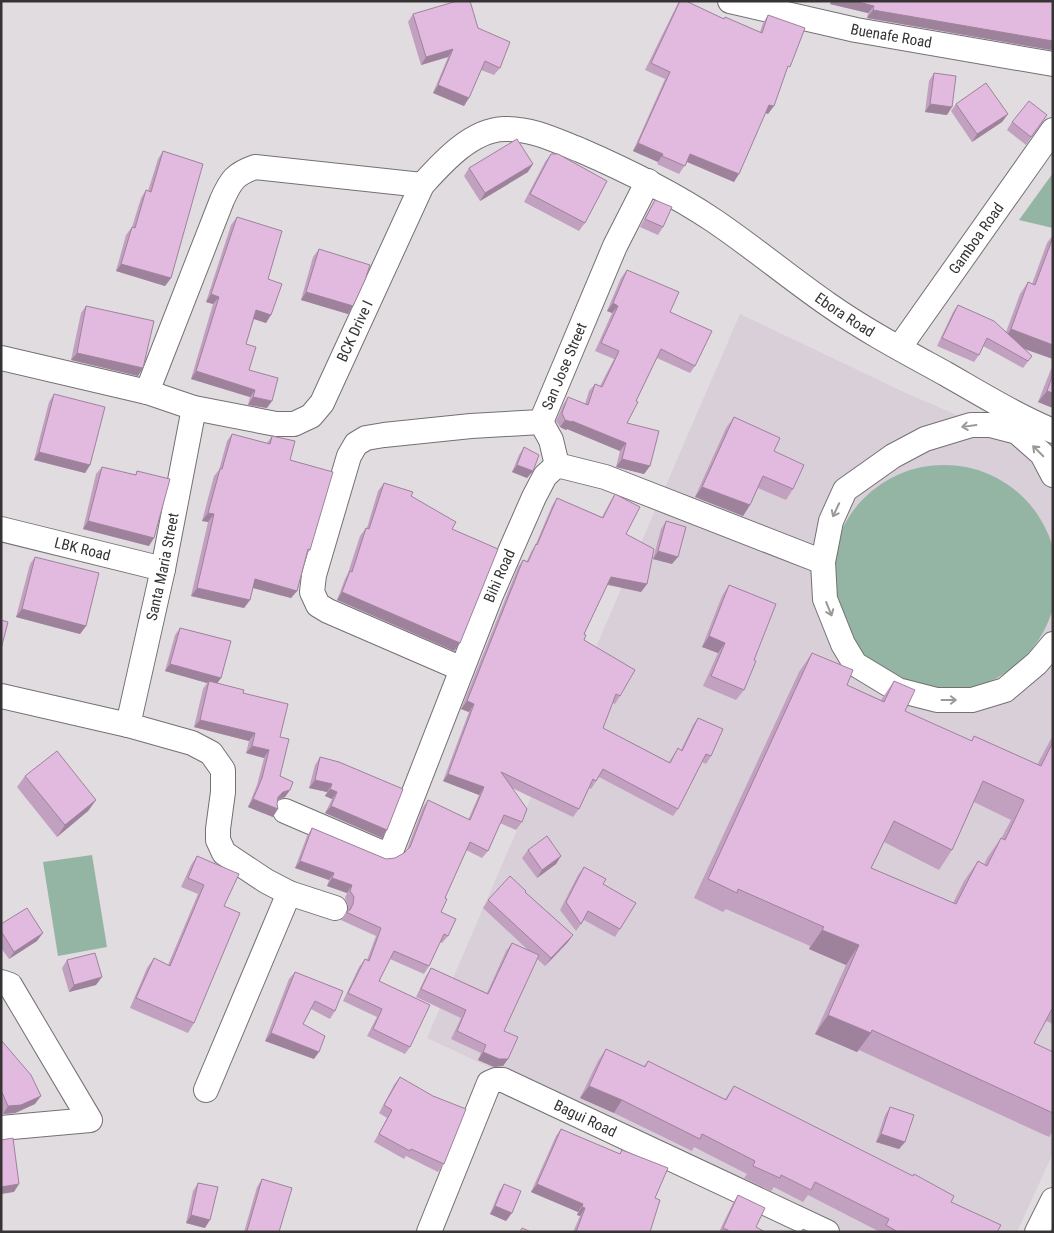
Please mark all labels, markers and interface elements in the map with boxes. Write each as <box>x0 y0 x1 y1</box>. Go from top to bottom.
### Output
street label: Buenafe Road <box>849 20 933 52</box>
street label: Gamboa Road <box>945 199 1008 278</box>
street label: Ebora Road <box>811 289 878 341</box>
street label: BCK Drive I <box>333 298 377 365</box>
street label: San Jose Street <box>538 320 591 413</box>
one-way arrow <box>961 421 977 431</box>
one-way arrow <box>1032 445 1044 457</box>
one-way arrow <box>831 502 840 517</box>
street label: Santa Maria Street <box>143 511 183 622</box>
street label: LBK Road <box>53 534 112 565</box>
street label: Bihi Road <box>480 547 519 605</box>
one-way arrow <box>826 602 835 617</box>
one-way arrow <box>940 695 957 705</box>
street label: Bagui Road <box>551 1096 619 1141</box>

